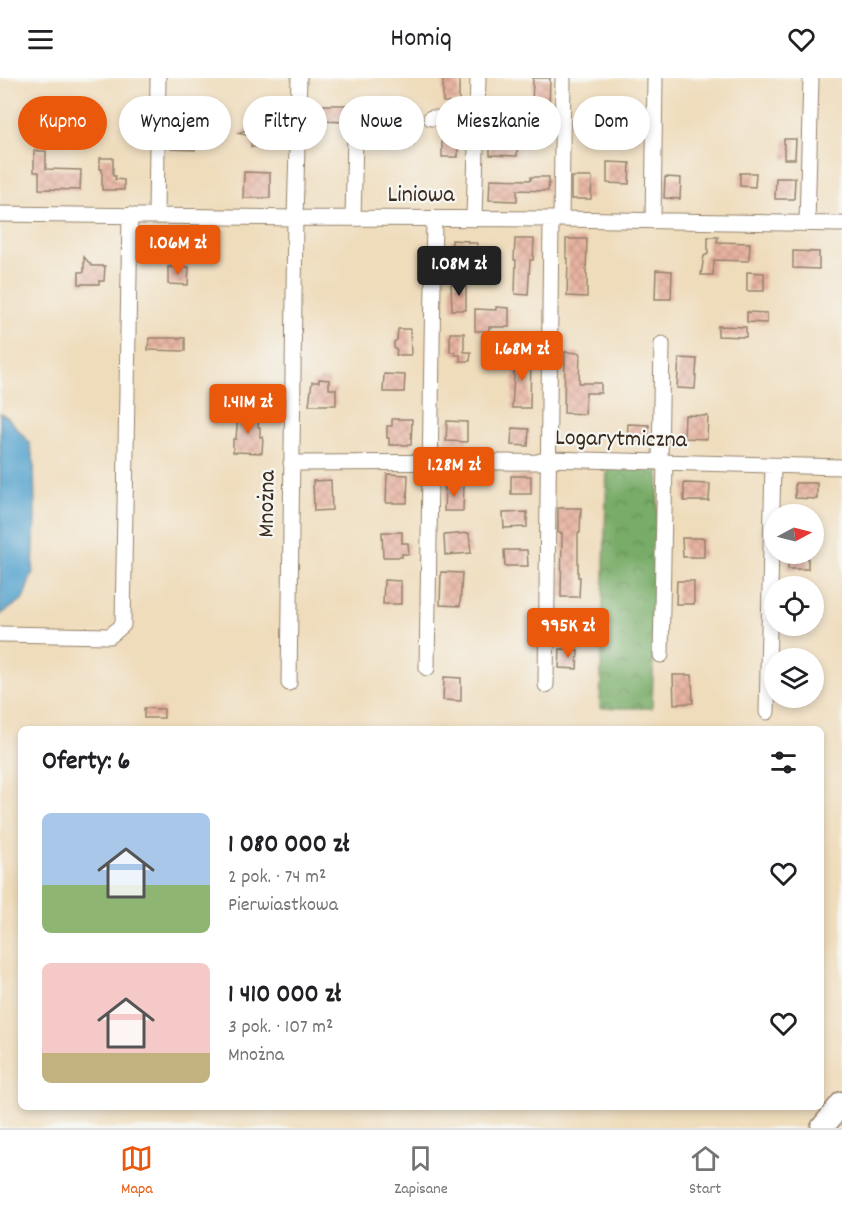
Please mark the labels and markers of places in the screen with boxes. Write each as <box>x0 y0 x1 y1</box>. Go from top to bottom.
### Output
pin: 1.06M zł <box>116 225 240 276</box>
pin: 1.08M zł <box>397 246 521 297</box>
pin: 1.68M zł <box>460 331 584 382</box>
pin: 1.41M zł <box>186 384 310 435</box>
pin: 1.28M zł <box>392 447 516 498</box>
pin: 995K zł <box>513 608 623 659</box>

